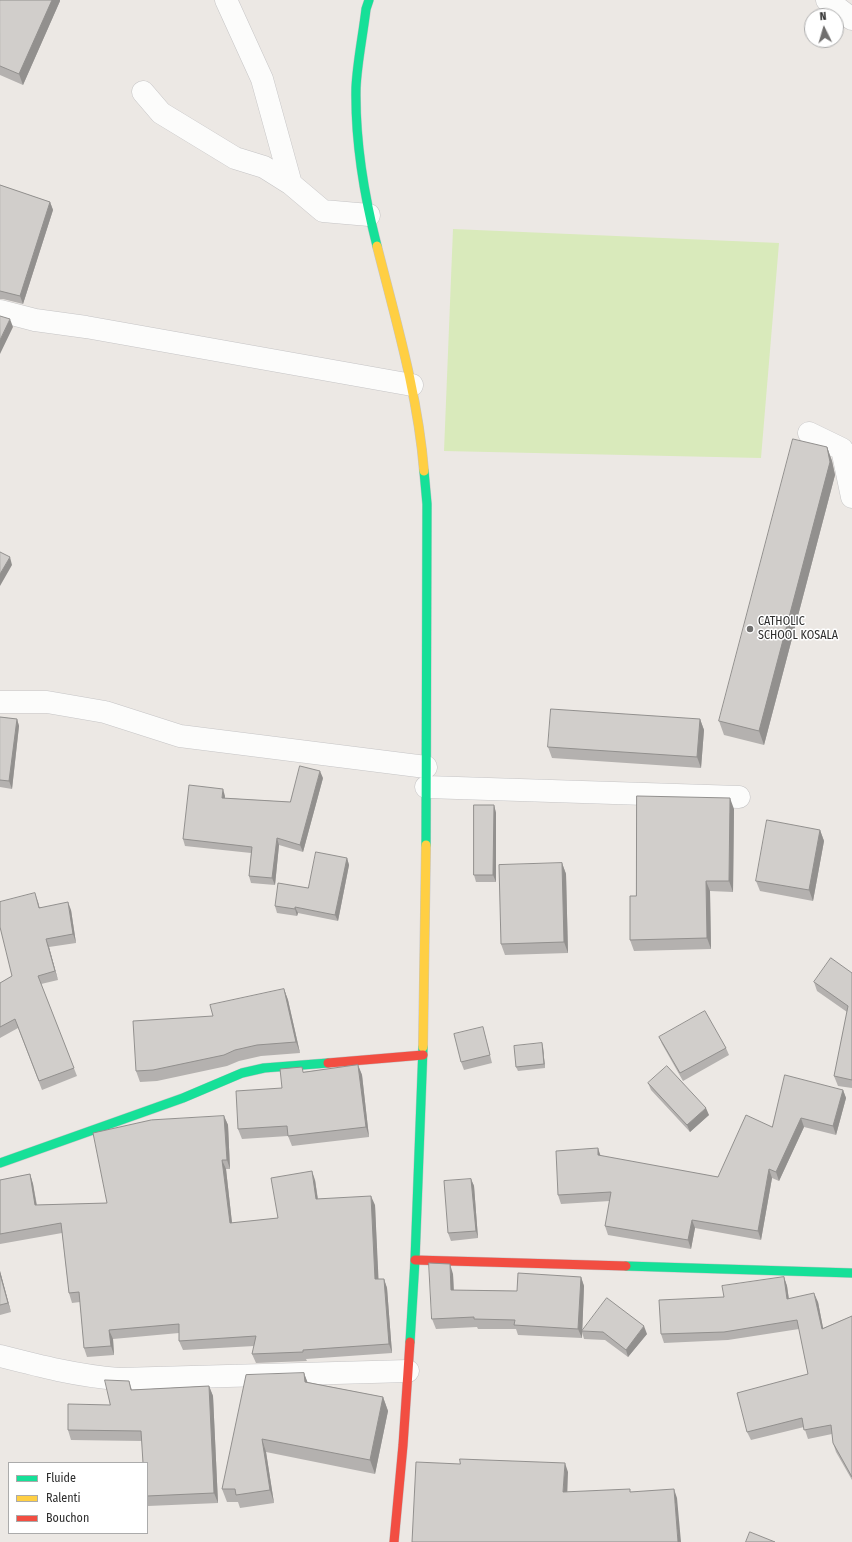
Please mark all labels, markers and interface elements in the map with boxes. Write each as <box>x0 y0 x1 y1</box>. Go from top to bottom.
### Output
north arrow <box>804 8 844 48</box>
text: N <box>819 10 827 23</box>
place label: CATHOLIC SCHOOL KOSALA <box>758 615 838 643</box>
marker: CATHOLIC SCHOOL KOSALA <box>745 624 755 634</box>
legend <box>8 1462 148 1534</box>
text: Fluide <box>46 1471 76 1485</box>
text: Ralenti <box>46 1491 81 1505</box>
text: Bouchon <box>46 1511 89 1525</box>

